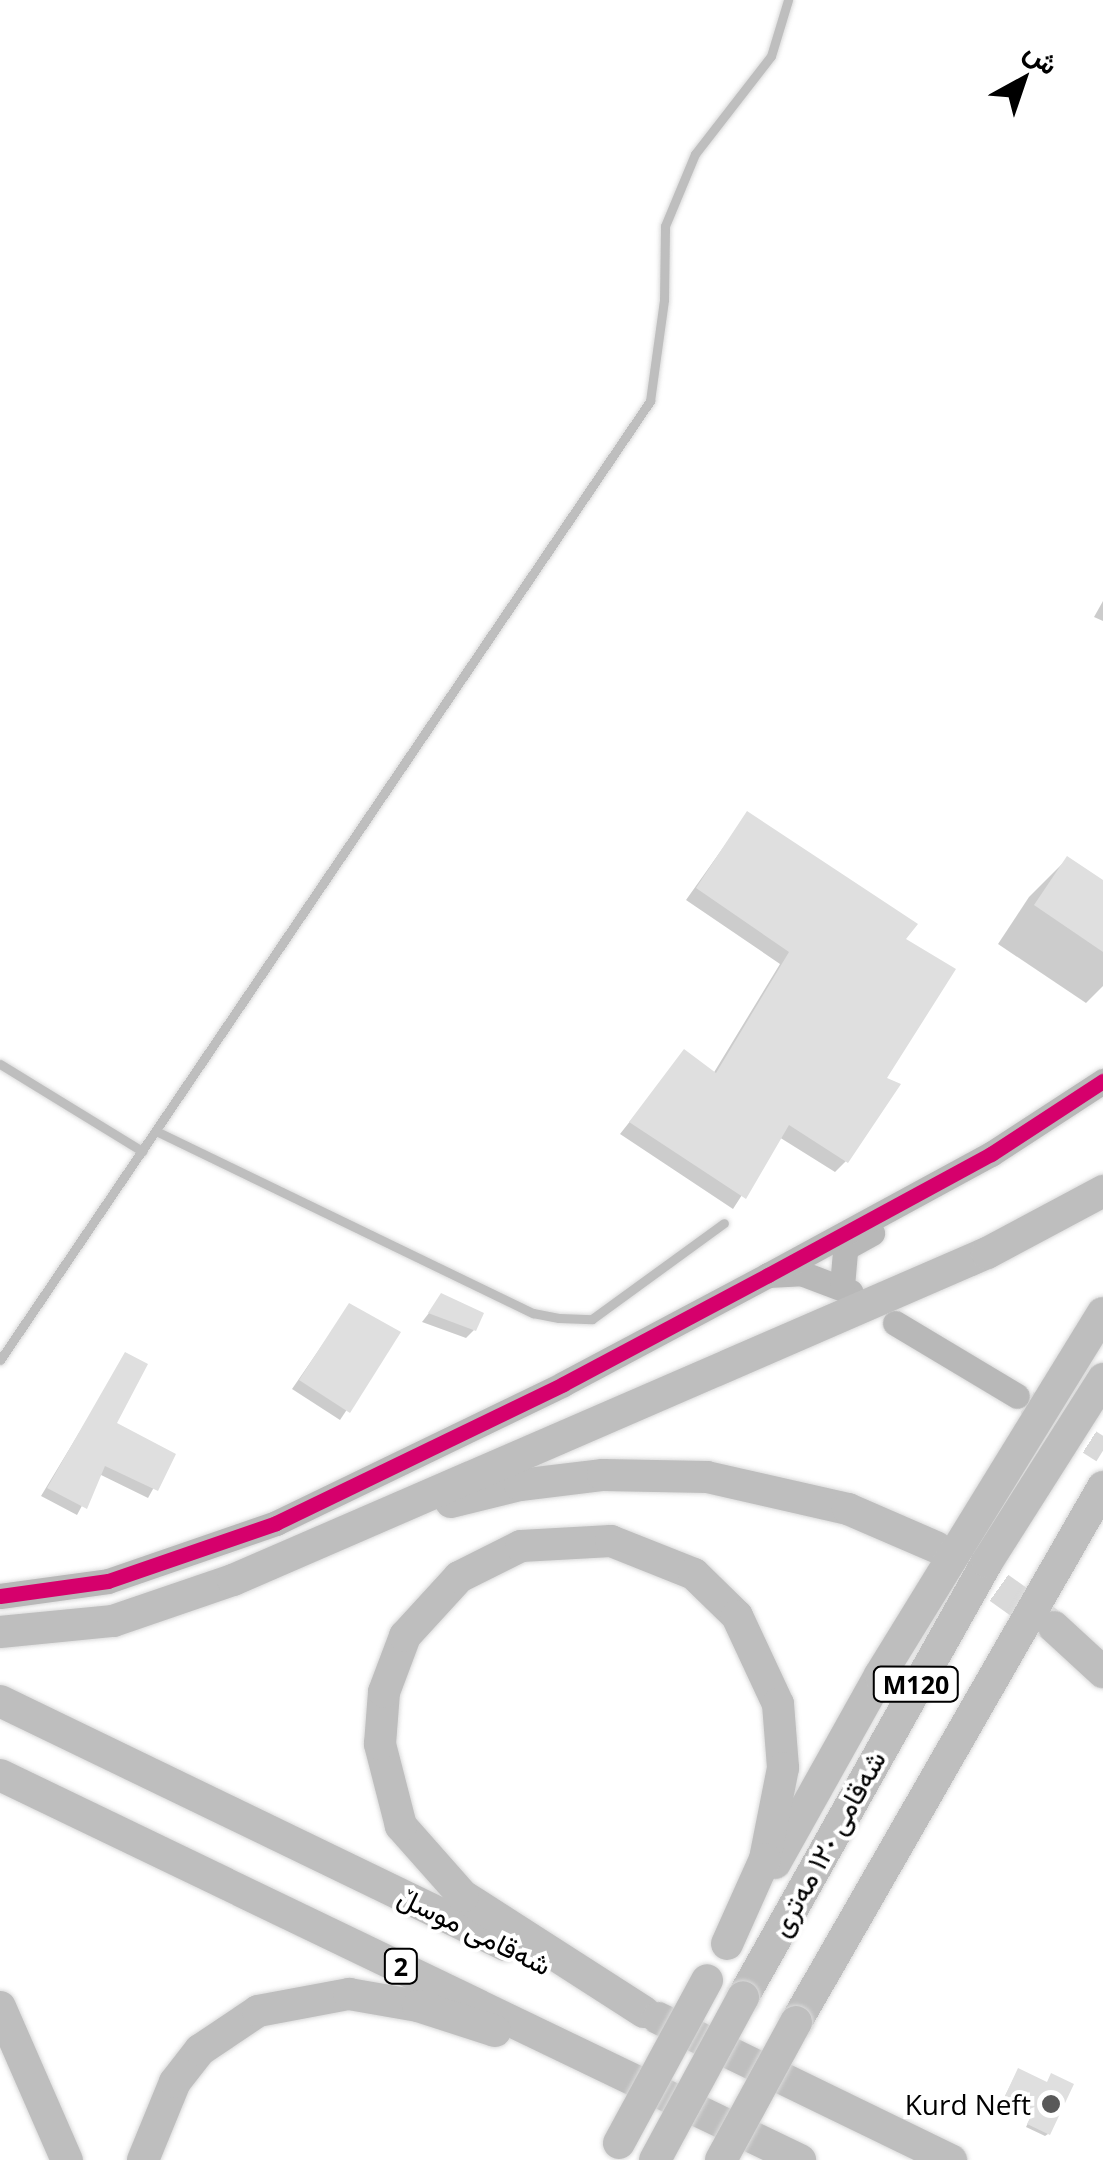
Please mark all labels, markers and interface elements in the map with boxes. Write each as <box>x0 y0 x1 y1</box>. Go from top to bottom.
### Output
north arrow <box>973 30 1073 130</box>
text: ش <box>1017 32 1067 82</box>
road number: M120 <box>871 1664 961 1704</box>
street label: شەقامی ١٢٠ مەتری <box>762 1744 892 1942</box>
street label: شەقامی موسڵ <box>393 1879 557 1981</box>
road number: 2 <box>384 1946 418 1986</box>
place label: Kurd Neft <box>905 2087 1031 2121</box>
marker: Kurd Neft <box>1040 2093 1062 2115</box>

